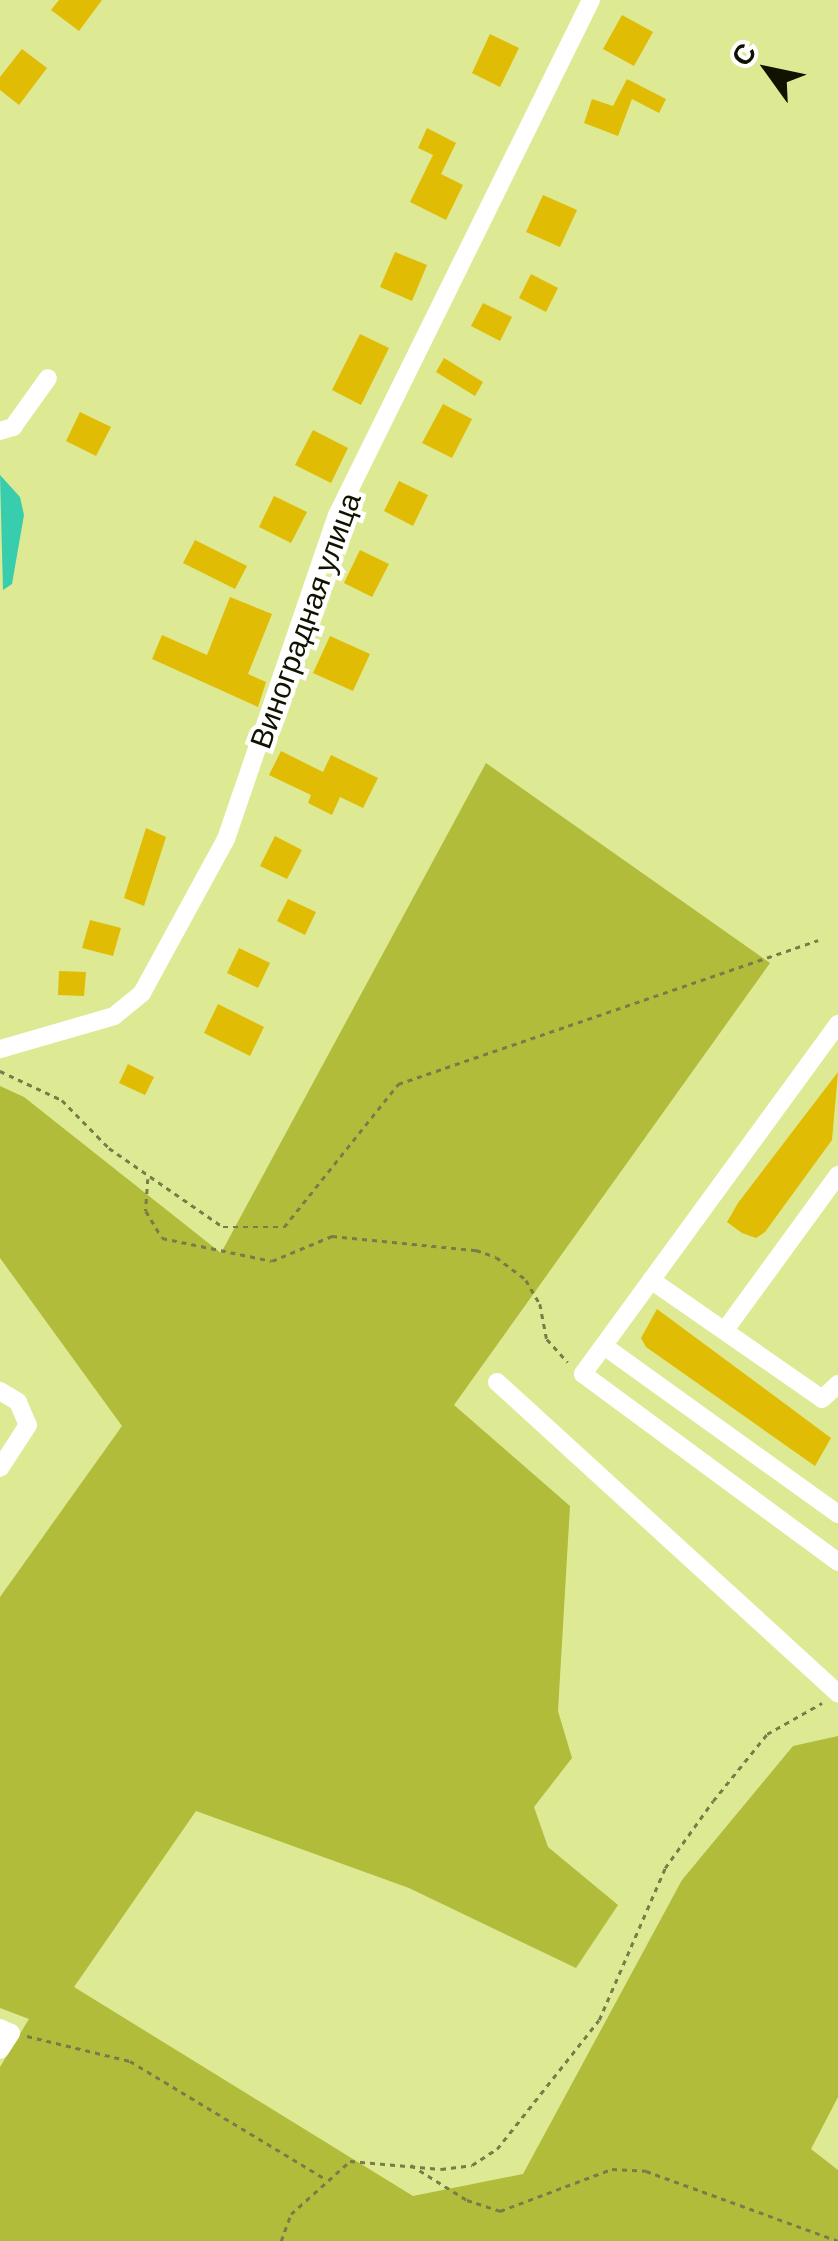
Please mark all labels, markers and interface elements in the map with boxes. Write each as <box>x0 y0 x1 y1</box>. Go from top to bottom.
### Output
north arrow <box>718 20 818 120</box>
text: С <box>723 36 763 71</box>
street label: Виноградная улица <box>241 487 367 753</box>

